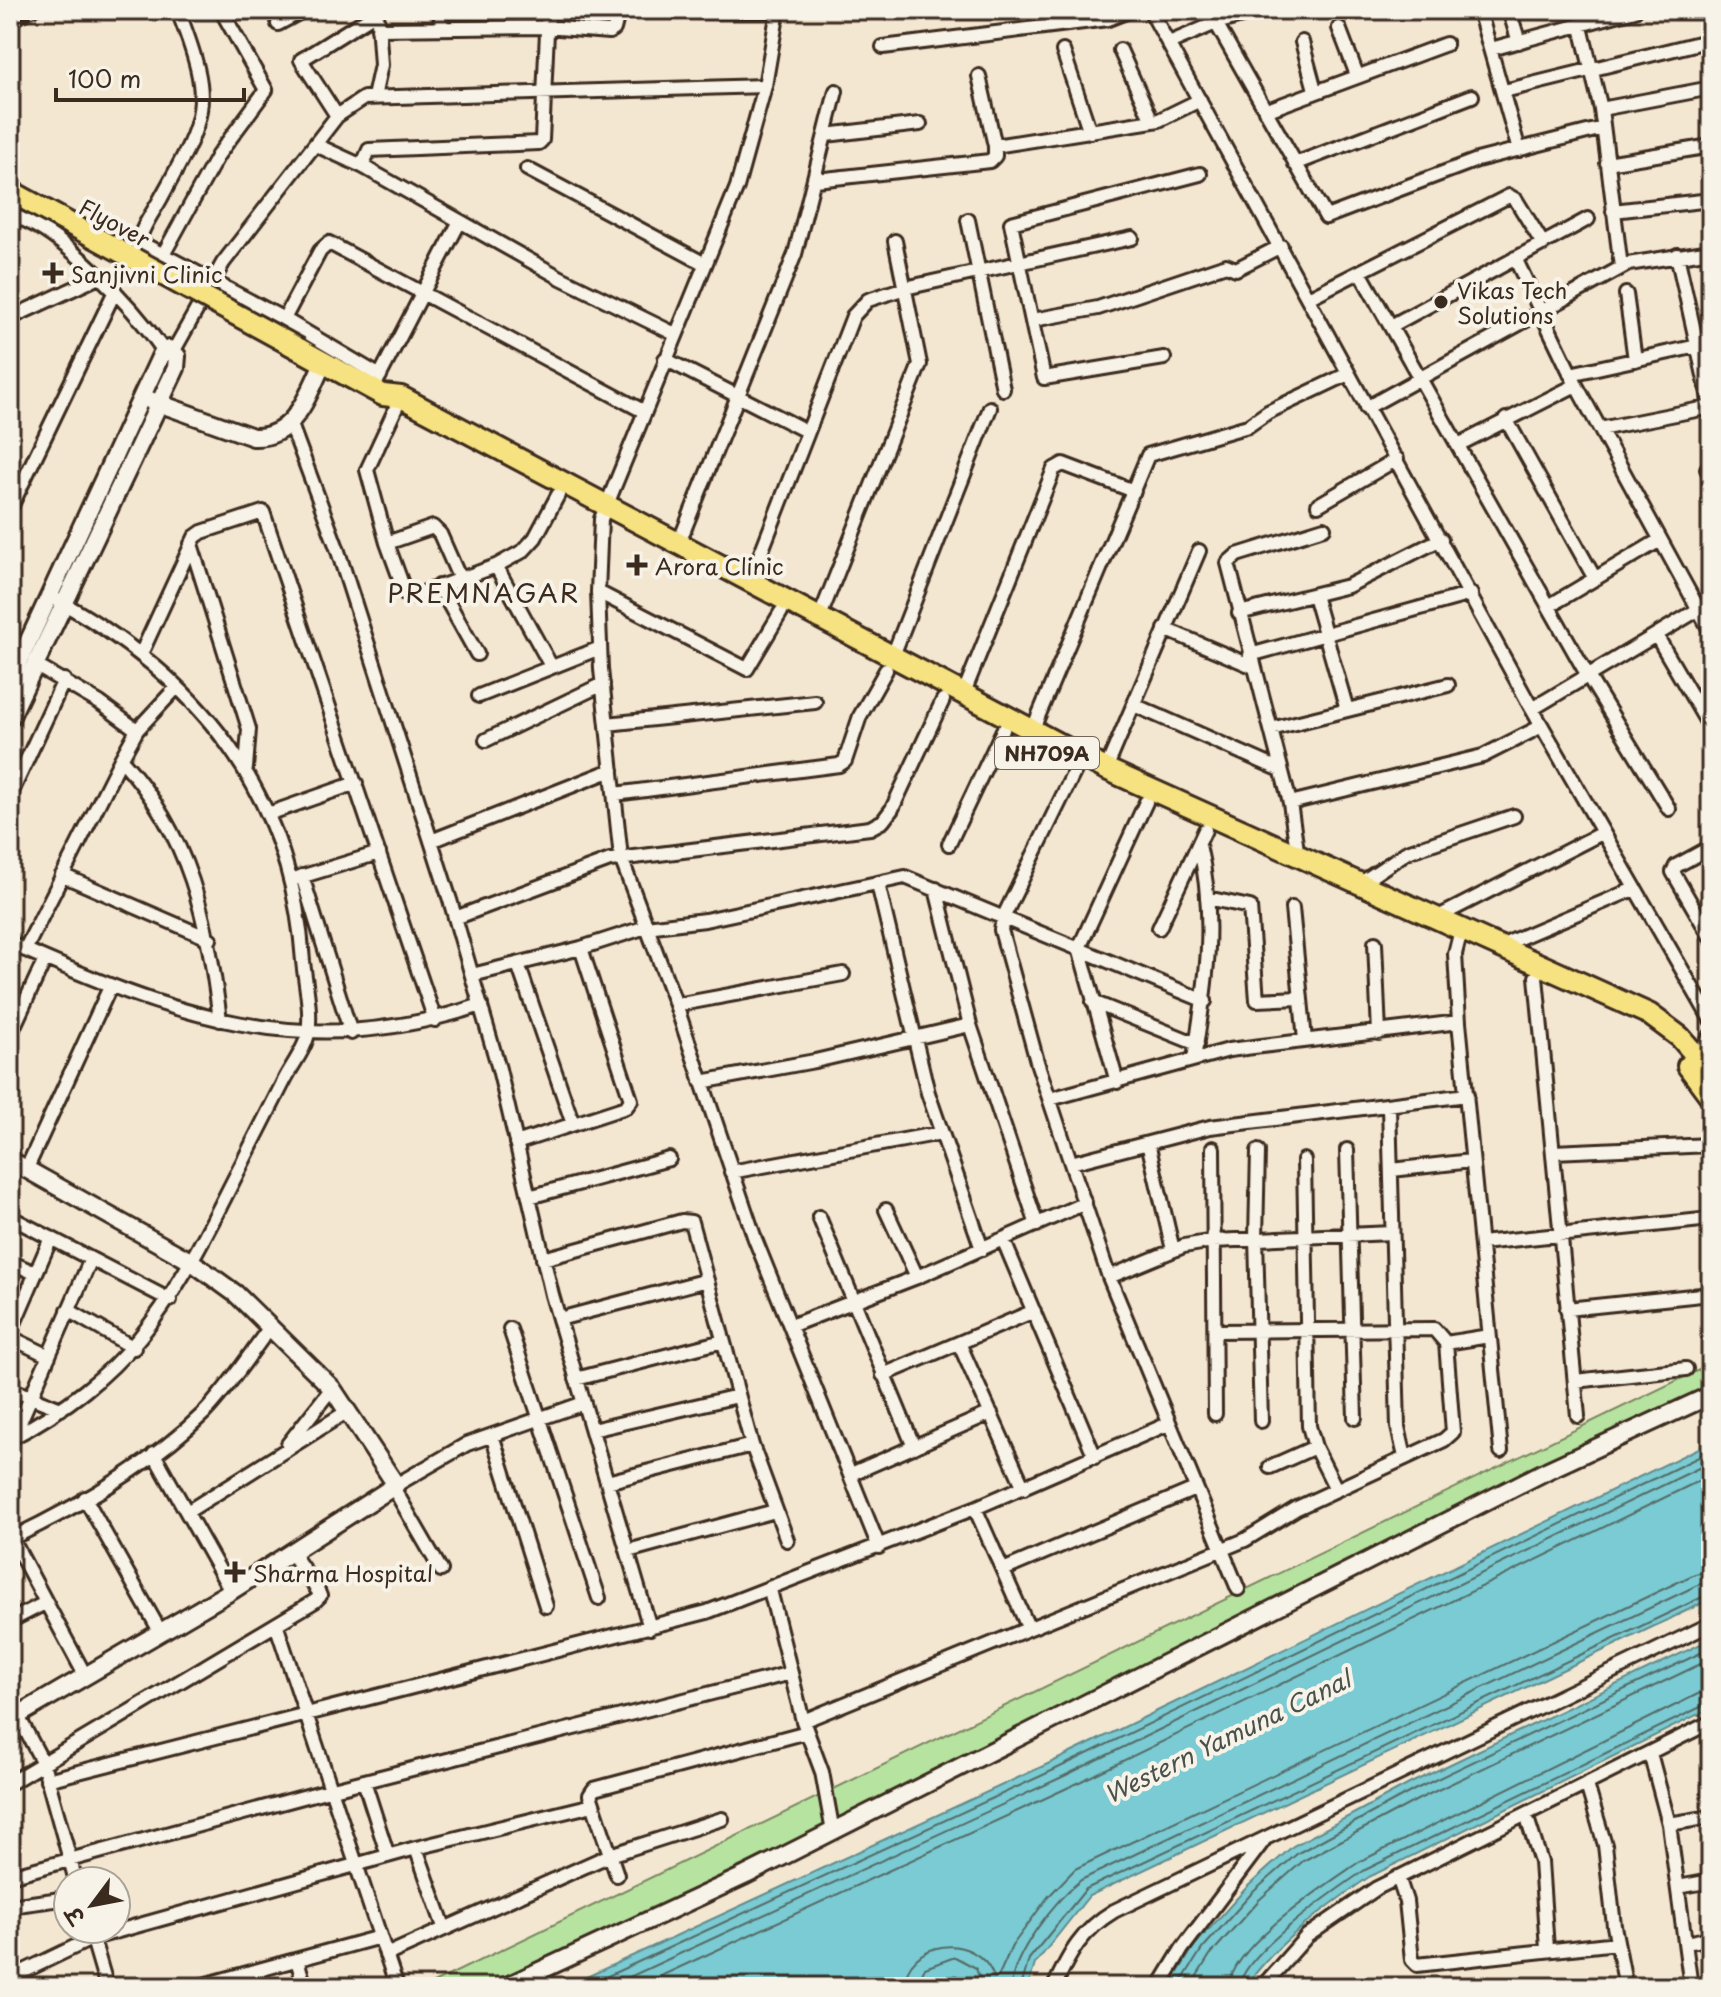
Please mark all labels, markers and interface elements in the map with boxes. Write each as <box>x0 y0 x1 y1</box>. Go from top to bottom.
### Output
scale bar <box>56 52 244 102</box>
text: 100 m <box>68 60 141 96</box>
street label: Flyover <box>74 190 156 254</box>
place label: Sanjivni Clinic <box>71 257 222 290</box>
marker: Sanjivni Clinic <box>42 262 64 284</box>
place label: Vikas Tech Solutions <box>1457 273 1567 331</box>
marker: Vikas Tech Solutions <box>1432 293 1450 311</box>
place label: Arora Clinic <box>655 549 784 582</box>
marker: Arora Clinic <box>626 554 648 576</box>
district label: PREMNAGAR <box>387 573 581 612</box>
road number: NH709A <box>995 737 1099 769</box>
place label: Sharma Hospital <box>253 1556 433 1589</box>
marker: Sharma Hospital <box>224 1561 246 1583</box>
water label: Western Yamuna Canal <box>1097 1659 1359 1811</box>
north arrow <box>52 1865 132 1945</box>
text: उ <box>55 1899 93 1933</box>

